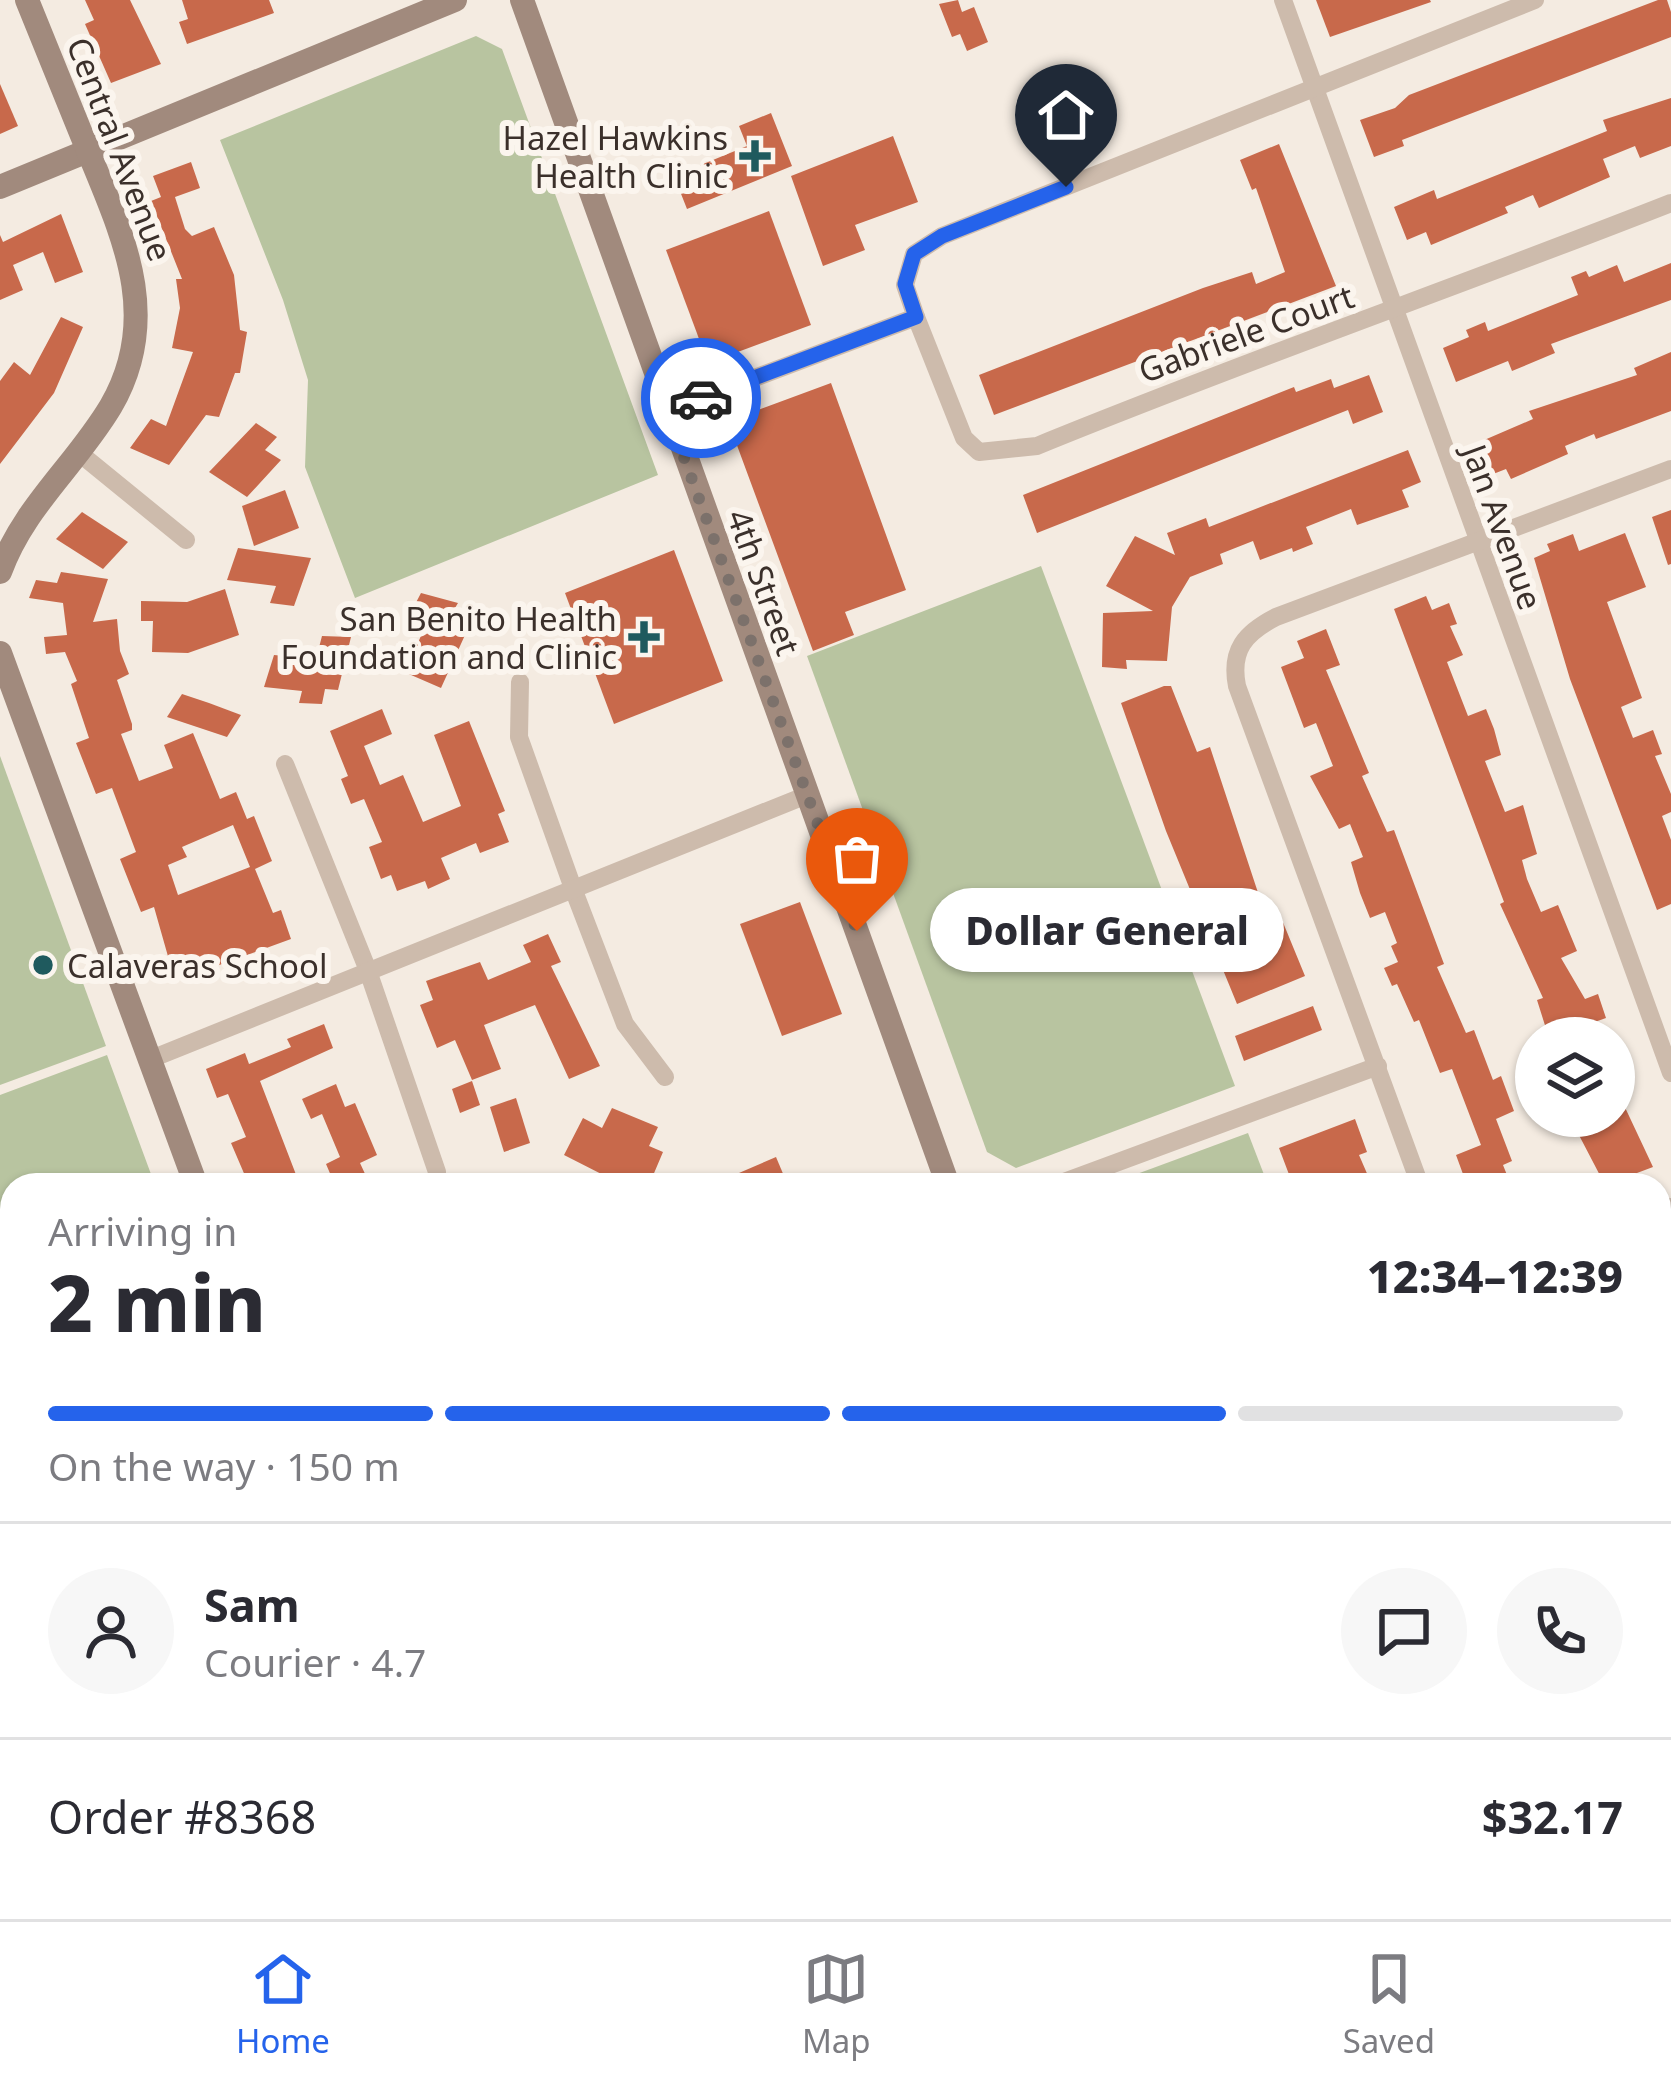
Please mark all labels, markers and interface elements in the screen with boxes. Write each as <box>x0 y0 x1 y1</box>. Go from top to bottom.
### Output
street label: Central Avenue <box>57 31 183 267</box>
pin <box>1015 64 1117 187</box>
icon: home <box>1033 82 1099 148</box>
place label: Hazel Hawkins Health Clinic <box>503 115 728 198</box>
marker: Hazel Hawkins Health Clinic <box>739 140 771 172</box>
street label: Gabriele Court <box>1132 273 1360 393</box>
courier <box>641 338 761 458</box>
icon: car <box>668 365 734 431</box>
street label: Jan Avenue <box>1451 436 1554 616</box>
street label: 4th Street <box>717 503 811 661</box>
place label: San Benito Health Foundation and Clinic <box>281 596 617 679</box>
marker: San Benito Health Foundation and Clinic <box>628 621 660 653</box>
pin <box>806 808 908 931</box>
icon: bag <box>824 826 890 892</box>
callout: Dollar General <box>929 889 1283 973</box>
text: Dollar General <box>965 903 1249 956</box>
place label: Calaveras School <box>67 943 327 988</box>
marker: Calaveras School <box>30 952 56 978</box>
map controls <box>1515 1017 1635 1137</box>
button: layers <box>1515 1017 1635 1137</box>
text: Arriving in <box>48 1204 237 1257</box>
text: 12:34–12:39 <box>1367 1245 1623 1306</box>
text: 2 min <box>48 1249 266 1355</box>
text: On the way · 150 m <box>48 1439 400 1492</box>
button: person <box>48 1568 174 1694</box>
button: chat <box>1341 1568 1467 1694</box>
button: phone <box>1497 1568 1623 1694</box>
text: Sam <box>204 1574 300 1635</box>
text: Courier · 4.7 <box>204 1635 426 1688</box>
text: Order #8368 <box>48 1786 316 1847</box>
text: $32.17 <box>1482 1786 1623 1847</box>
tab: Home <box>236 1946 330 2063</box>
tab: Map <box>802 1946 871 2063</box>
tab: Saved <box>1343 1946 1435 2063</box>

